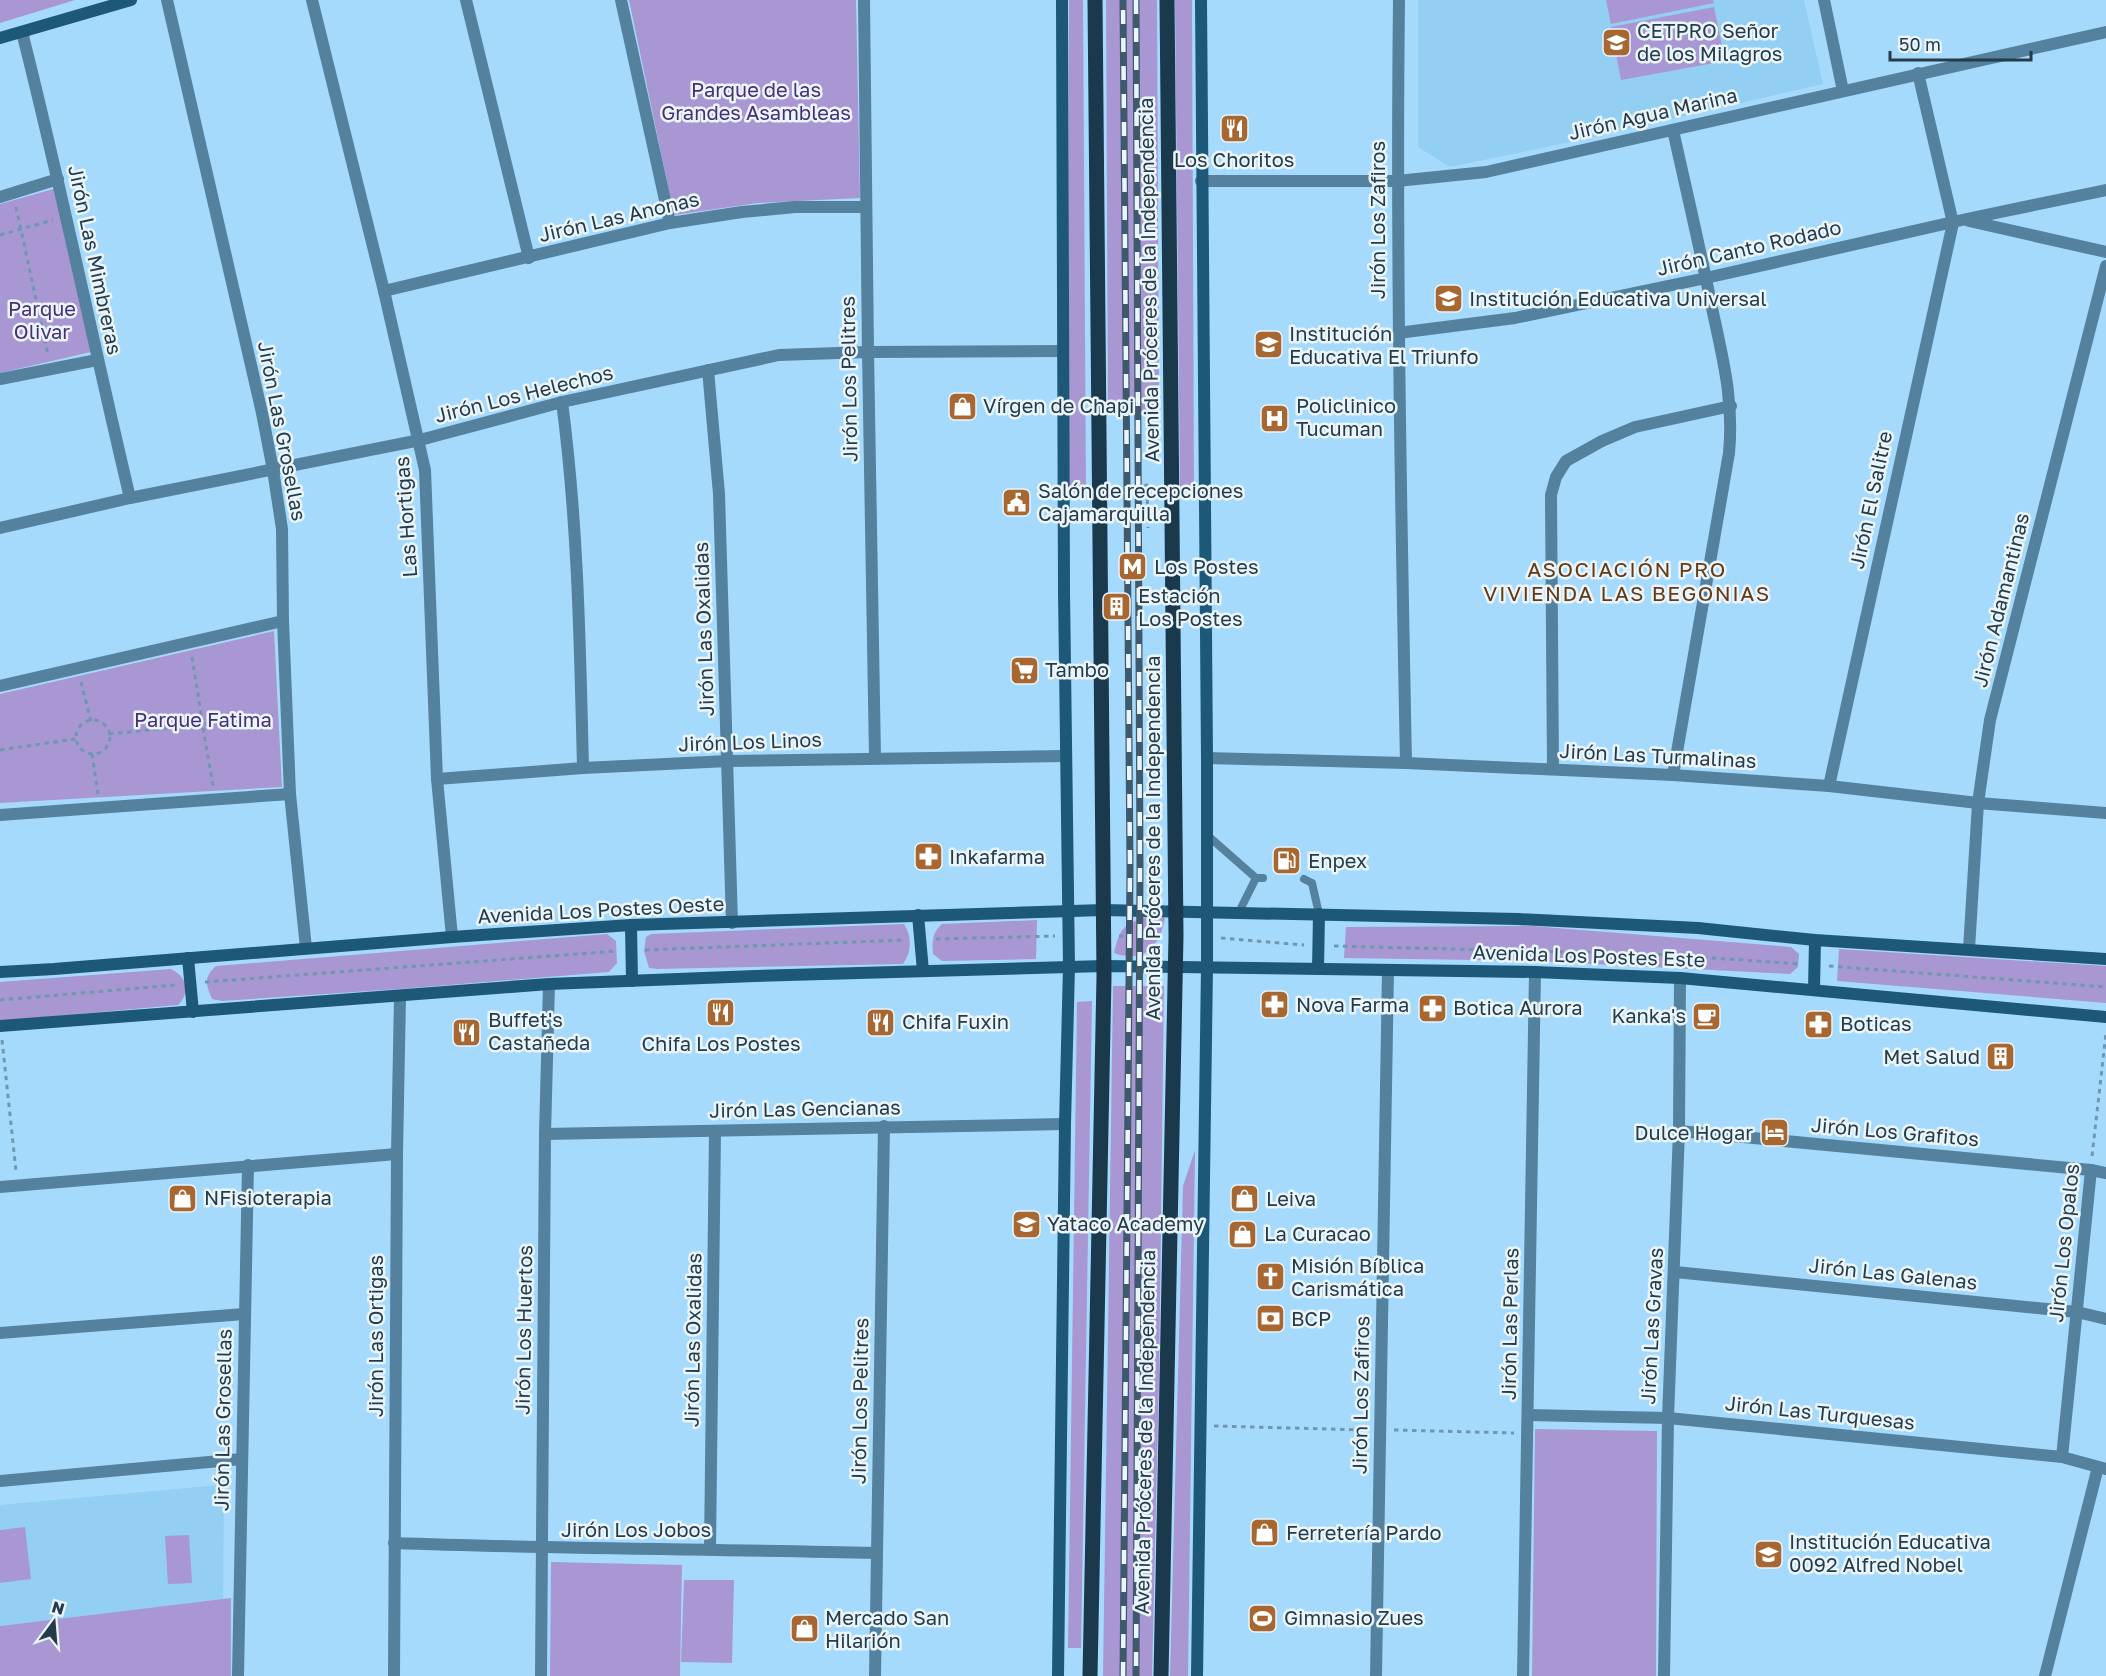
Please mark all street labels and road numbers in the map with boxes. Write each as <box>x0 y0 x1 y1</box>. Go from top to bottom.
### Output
street label: Jirón Agua Marina <box>1566 82 1740 144</box>
street label: Avenida Próceres de la Independencia <box>1133 97 1163 463</box>
street label: Jirón Los Zafiros <box>1365 141 1389 299</box>
street label: Jirón Las Mimbreras <box>64 163 128 357</box>
street label: Jirón Las Anonas <box>536 186 701 246</box>
street label: Jirón Canto Rodado <box>1654 214 1843 280</box>
street label: Jirón Los Pelitres <box>835 296 861 462</box>
street label: Jirón Las Grosellas <box>254 339 312 523</box>
street label: Jirón Los Helechos <box>432 359 615 427</box>
street label: Jirón El Salitre <box>1844 429 1896 571</box>
street label: Las Hortigas <box>389 456 421 578</box>
street label: Jirón Adamantinas <box>1967 510 2033 689</box>
street label: Jirón Las Oxalidas <box>688 541 718 717</box>
street label: Avenida Próceres de la Independencia <box>1140 656 1164 1020</box>
street label: Jirón Los Linos <box>678 726 822 756</box>
street label: Jirón Las Turmalinas <box>1559 738 1757 772</box>
street label: Avenida Los Postes Oeste <box>477 891 725 927</box>
street label: Avenida Los Postes Este <box>1472 939 1706 971</box>
street label: Jirón Las Gencianas <box>709 1094 901 1122</box>
street label: Jirón Los Grafitos <box>1810 1112 1980 1150</box>
street label: Jirón Los Opalos <box>2043 1162 2083 1323</box>
street label: Jirón Los Huertos <box>510 1245 536 1415</box>
street label: Jirón Las Gravas <box>1635 1247 1667 1405</box>
street label: Jirón Las Perlas <box>1496 1248 1522 1400</box>
street label: Avenida Próceres de la Independencia <box>1129 1249 1159 1615</box>
street label: Jirón Las Galenas <box>1808 1252 1979 1294</box>
street label: Jirón Las Oxalidas <box>678 1253 706 1427</box>
street label: Jirón Las Ortigas <box>363 1255 387 1417</box>
street label: Jirón Los Zafiros <box>1347 1316 1373 1474</box>
street label: Jirón Los Pelitres <box>846 1318 872 1484</box>
street label: Jirón Las Grosellas <box>208 1329 236 1511</box>
street label: Jirón Las Turquesas <box>1724 1390 1916 1434</box>
street label: Jirón Los Jobos <box>561 1517 711 1541</box>

